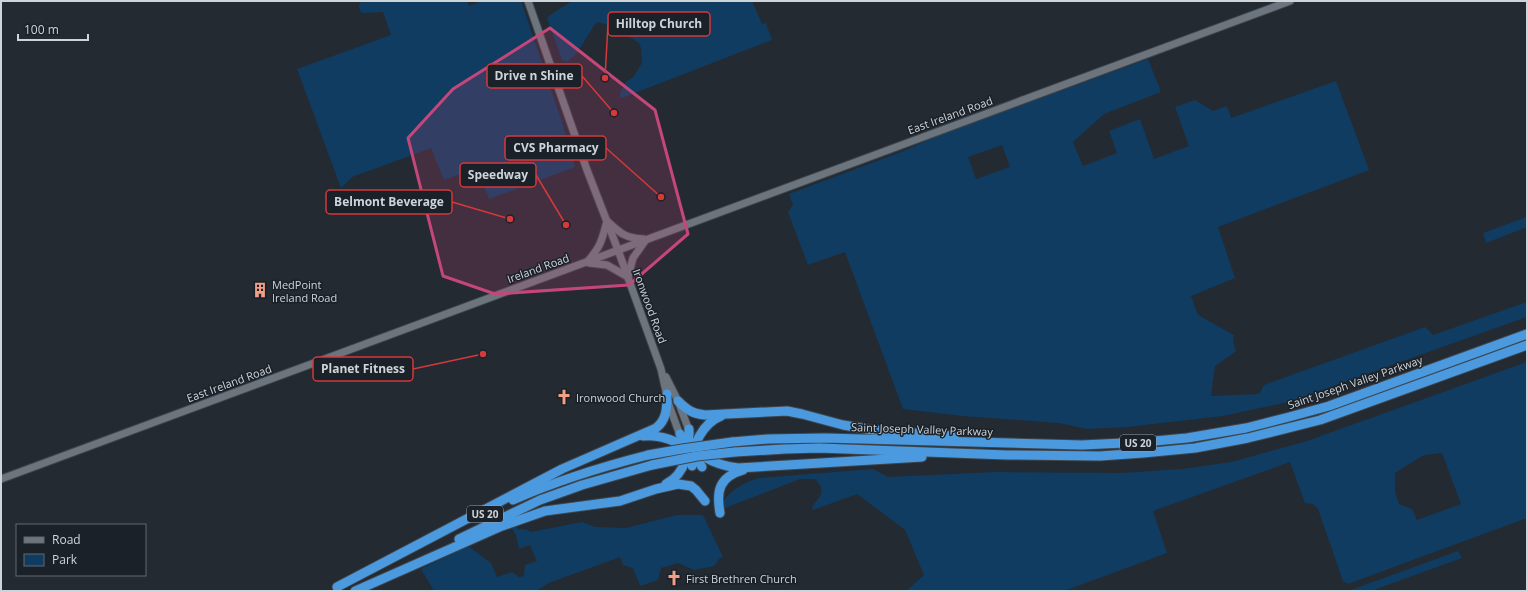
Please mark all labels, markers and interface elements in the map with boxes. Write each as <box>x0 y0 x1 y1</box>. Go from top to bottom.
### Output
callout: Hilltop Church <box>608 12 710 36</box>
text: Hilltop Church <box>616 15 702 32</box>
scale bar <box>18 16 88 42</box>
text: 100 m <box>24 21 59 38</box>
callout: Drive n Shine <box>487 64 582 88</box>
text: Drive n Shine <box>494 67 574 84</box>
street label: East Ireland Road <box>905 93 995 137</box>
callout: CVS Pharmacy <box>505 136 606 160</box>
text: CVS Pharmacy <box>513 139 599 156</box>
callout: Speedway <box>460 163 536 187</box>
text: Speedway <box>468 166 528 183</box>
callout: Belmont Beverage <box>326 190 452 214</box>
text: Belmont Beverage <box>334 193 444 210</box>
street label: Ireland Road <box>505 250 571 286</box>
street label: Ironwood Road <box>630 267 670 345</box>
place label: MedPoint Ireland Road <box>272 277 337 305</box>
building icon: MedPoint Ireland Road <box>251 281 269 299</box>
street label: Saint Joseph Valley Parkway <box>1286 352 1425 412</box>
callout: Planet Fitness <box>313 357 413 381</box>
text: Planet Fitness <box>321 360 405 377</box>
street label: East Ireland Road <box>184 361 274 405</box>
church icon: Ironwood Church <box>555 388 573 406</box>
place label: Ironwood Church <box>576 390 665 405</box>
street label: Saint Joseph Valley Parkway <box>851 419 994 439</box>
road number: US 20 <box>1120 435 1156 451</box>
road number: US 20 <box>467 506 503 522</box>
legend <box>16 524 146 576</box>
text: Road <box>52 531 81 548</box>
text: Park <box>52 551 78 568</box>
church icon: First Brethren Church <box>665 569 683 587</box>
place label: First Brethren Church <box>686 571 797 586</box>

